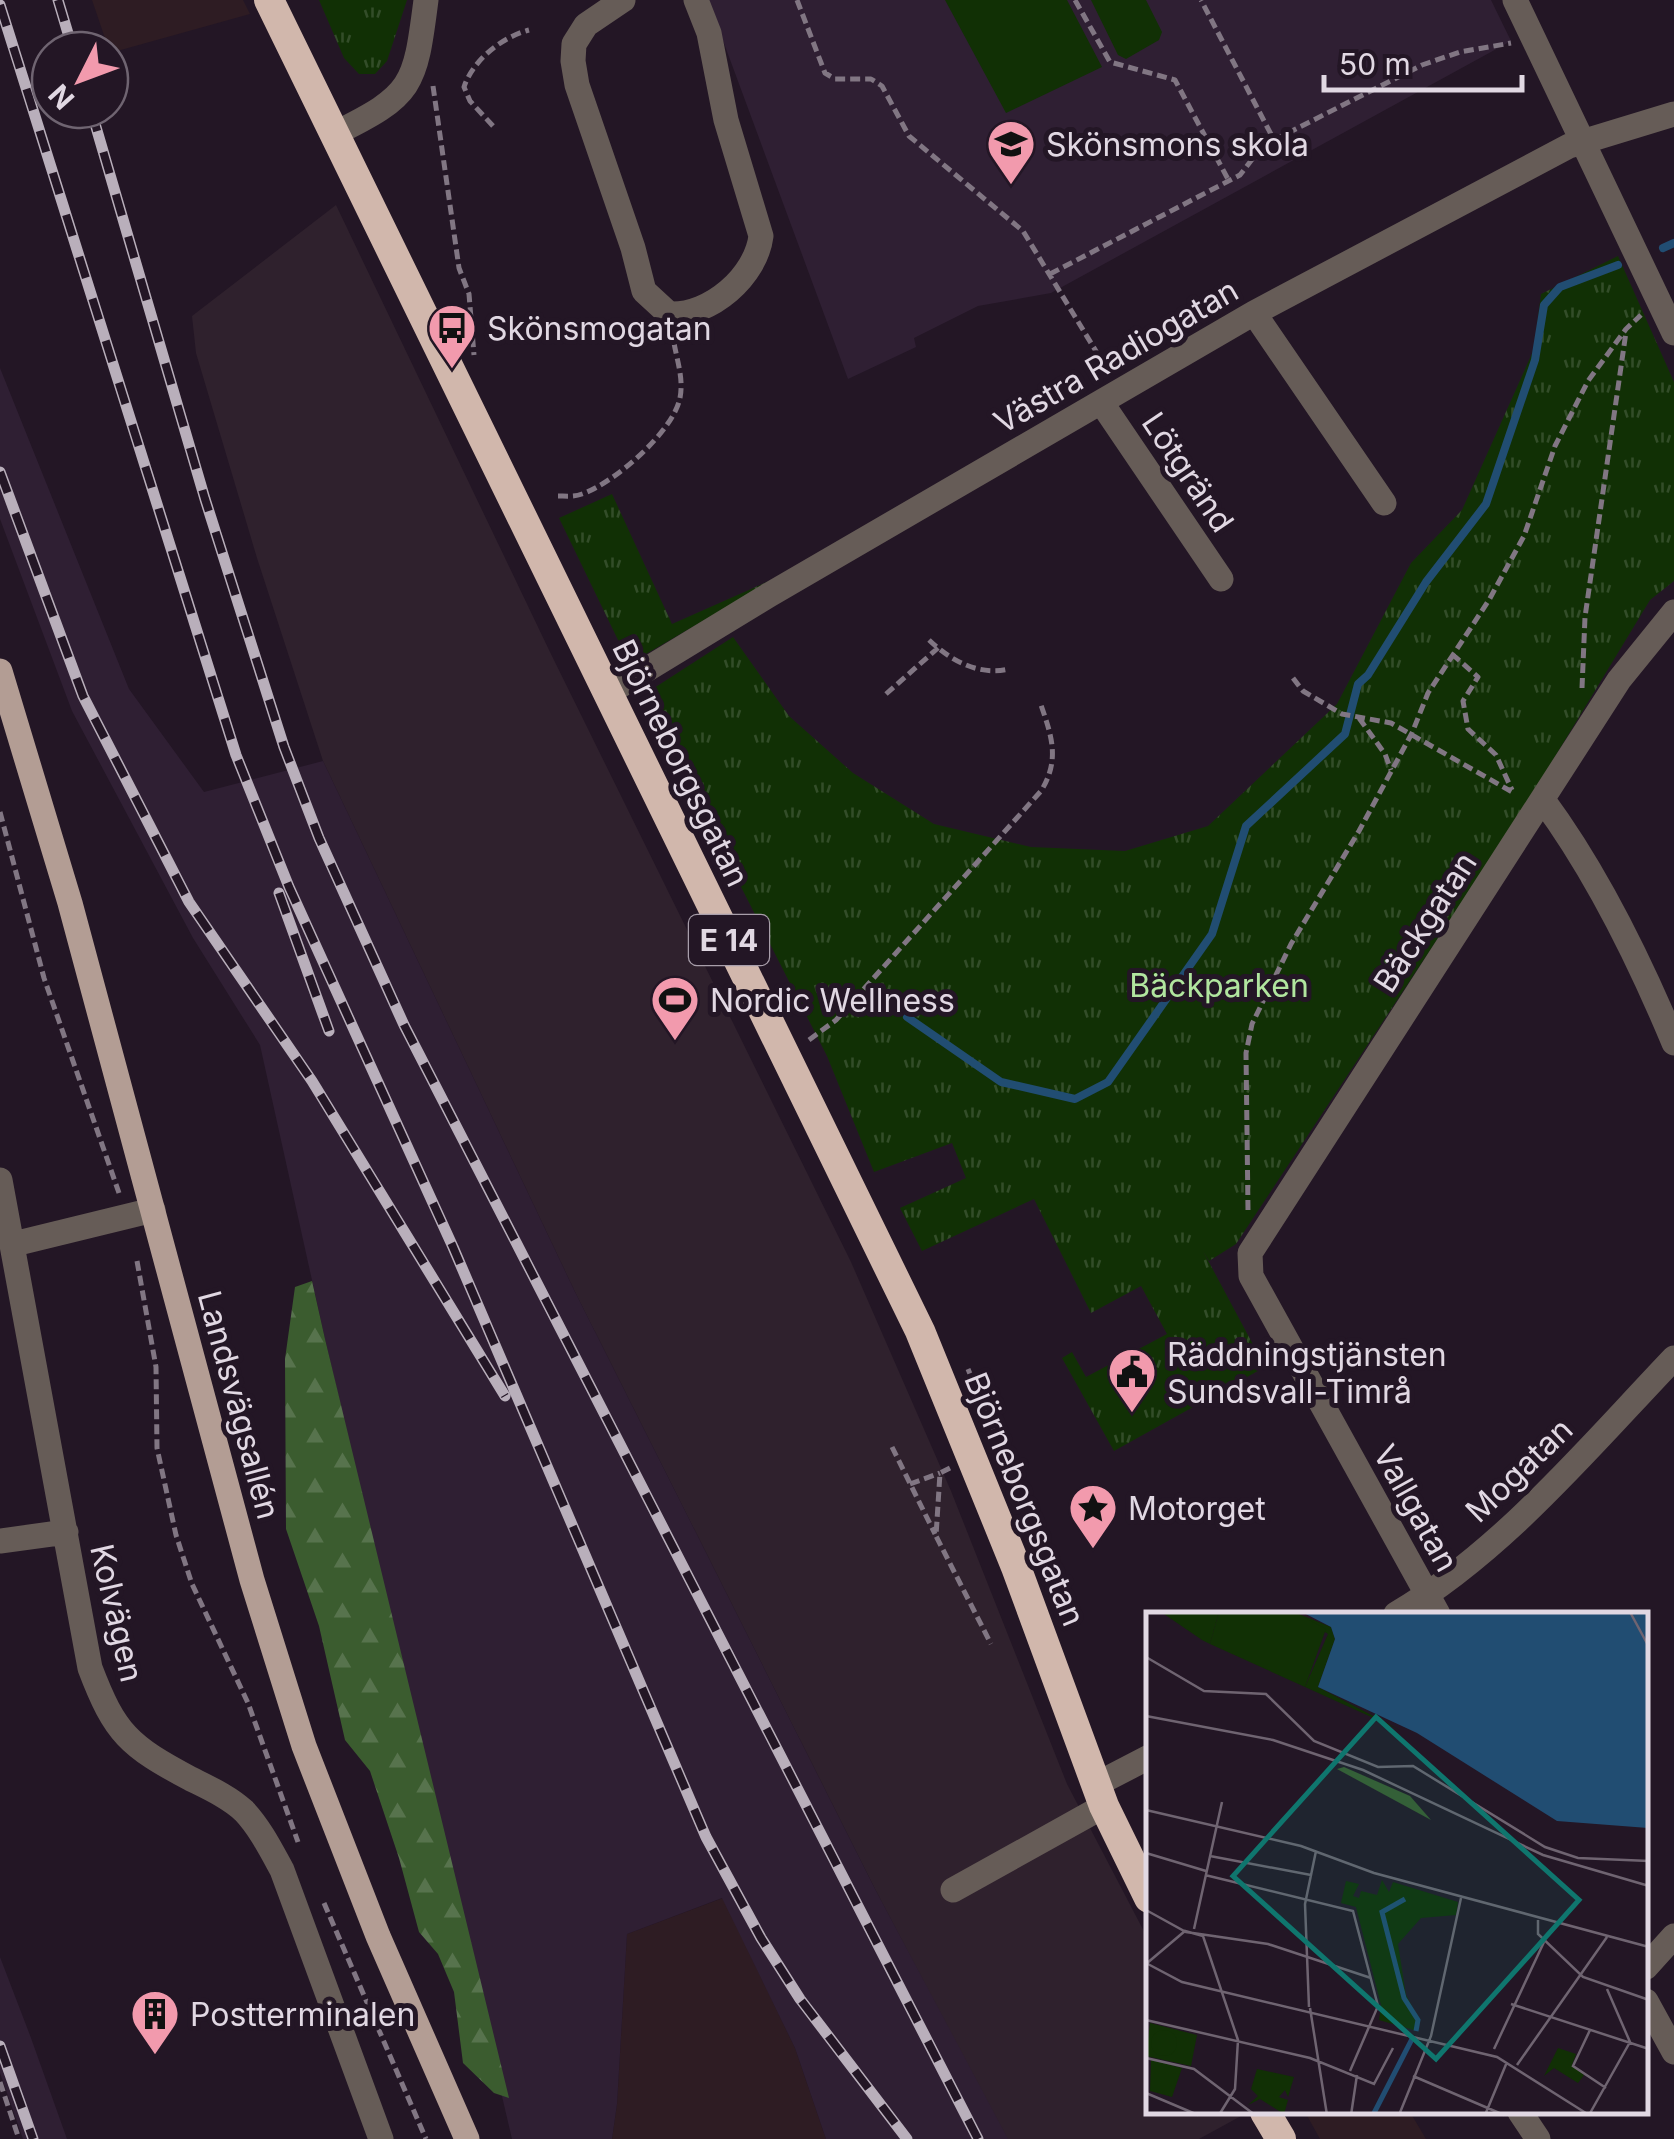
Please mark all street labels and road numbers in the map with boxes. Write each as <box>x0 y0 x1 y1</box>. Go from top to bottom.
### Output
street label: Västra Radiogatan <box>987 270 1245 442</box>
street label: Lötgränd <box>1134 405 1242 539</box>
street label: Björneborgsgatan <box>604 633 758 893</box>
street label: Bäckgatan <box>1365 845 1485 999</box>
road number: E 14 <box>689 915 769 965</box>
street label: Landsvägsallén <box>190 1287 288 1523</box>
street label: Björneborgsgatan <box>956 1367 1094 1631</box>
street label: Mogatan <box>1458 1410 1580 1530</box>
street label: Vallgatan <box>1365 1438 1467 1578</box>
street label: Kolvägen <box>82 1540 152 1686</box>

